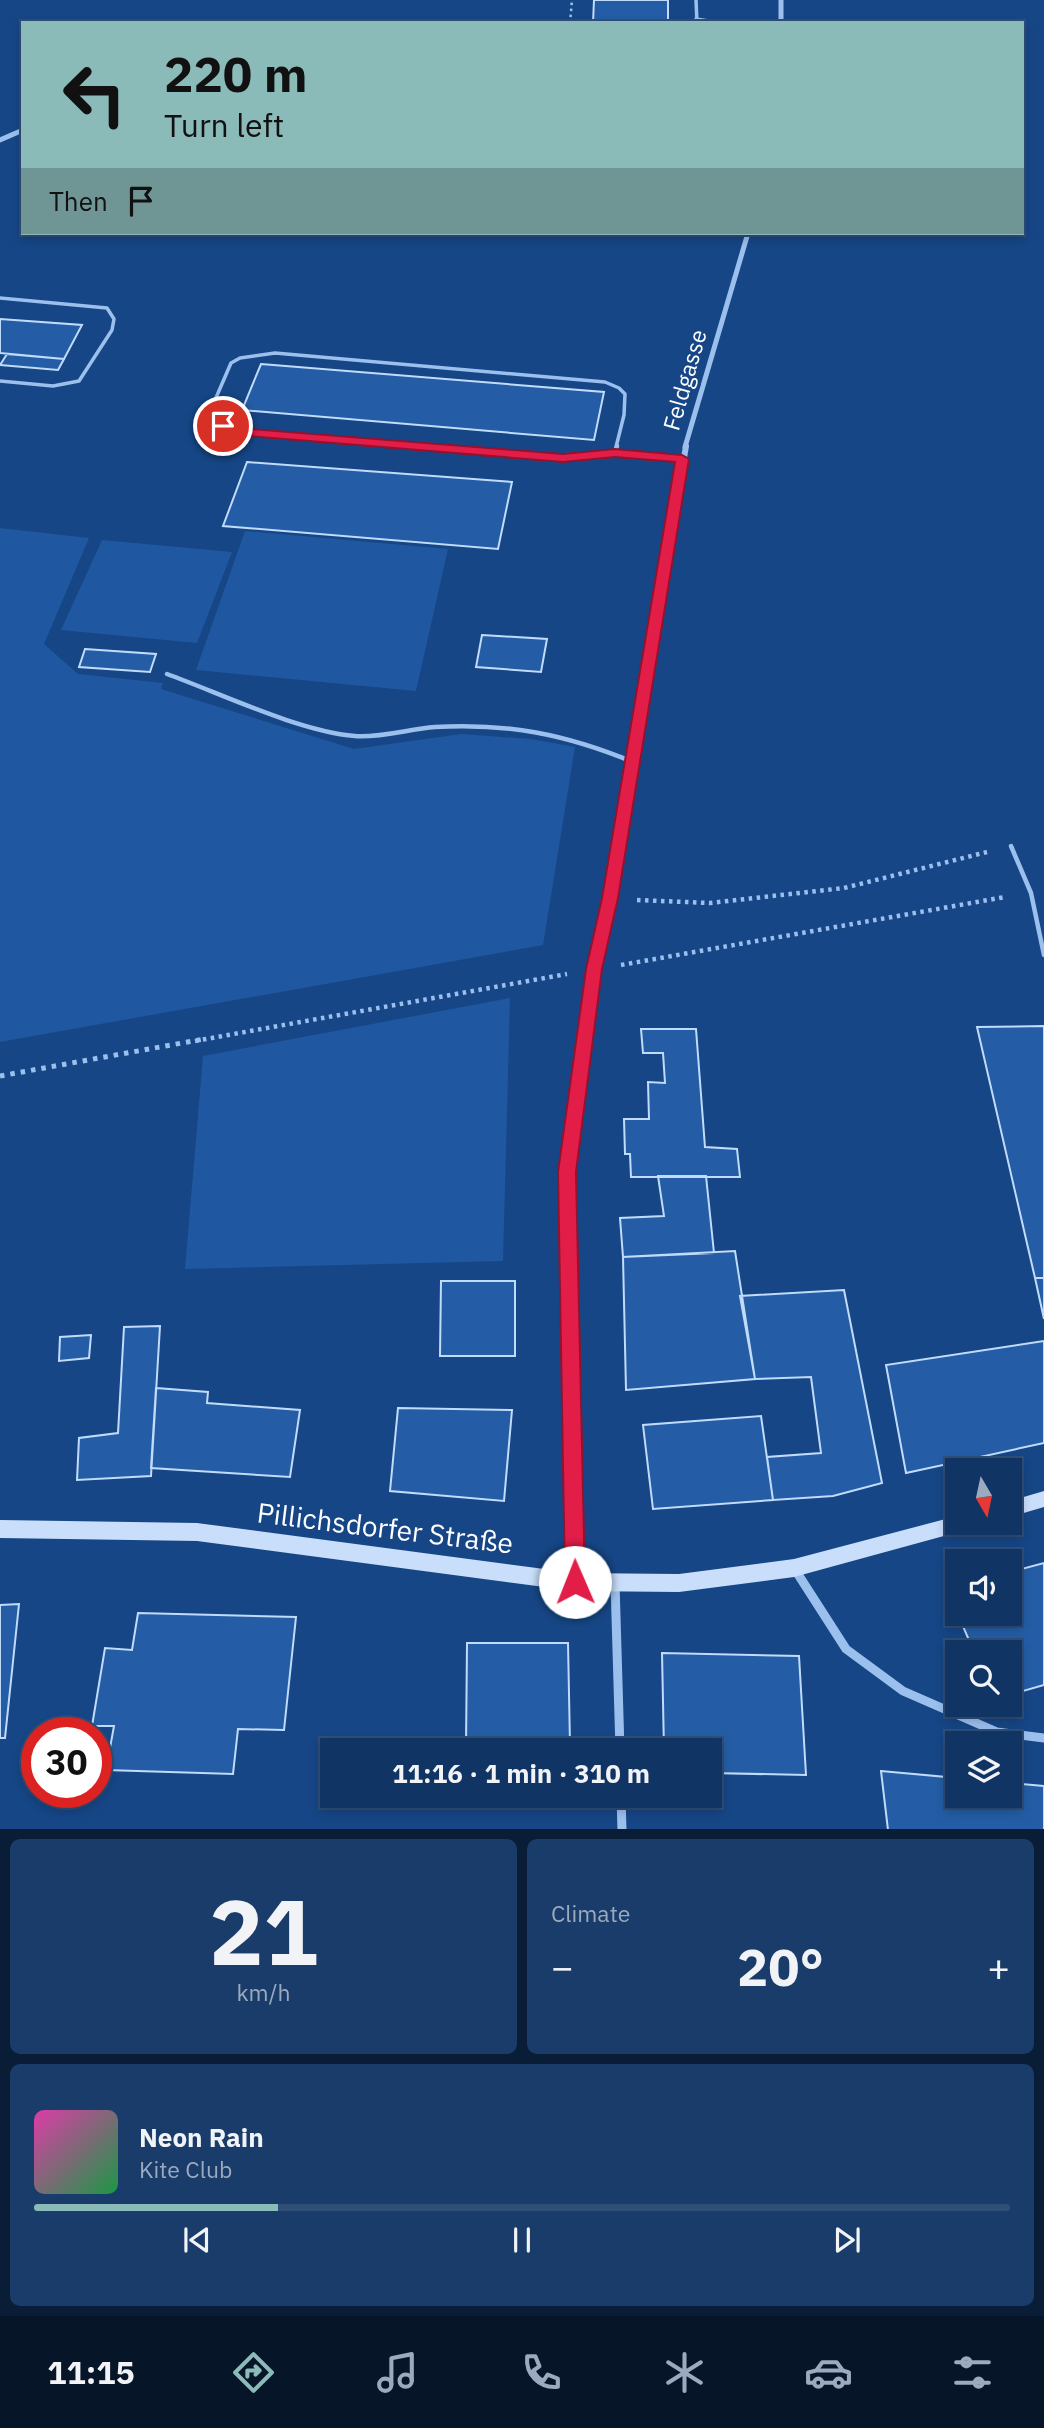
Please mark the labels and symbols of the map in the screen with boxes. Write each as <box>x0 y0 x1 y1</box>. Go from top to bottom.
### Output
street label: Feldgasse <box>655 326 713 434</box>
pin <box>193 396 253 456</box>
north arrow <box>945 1458 1022 1535</box>
street label: Pillichsdorfer Straße <box>255 1493 515 1562</box>
position arrow <box>538 1545 612 1619</box>
speed limit sign: 30 <box>21 1717 112 1808</box>

